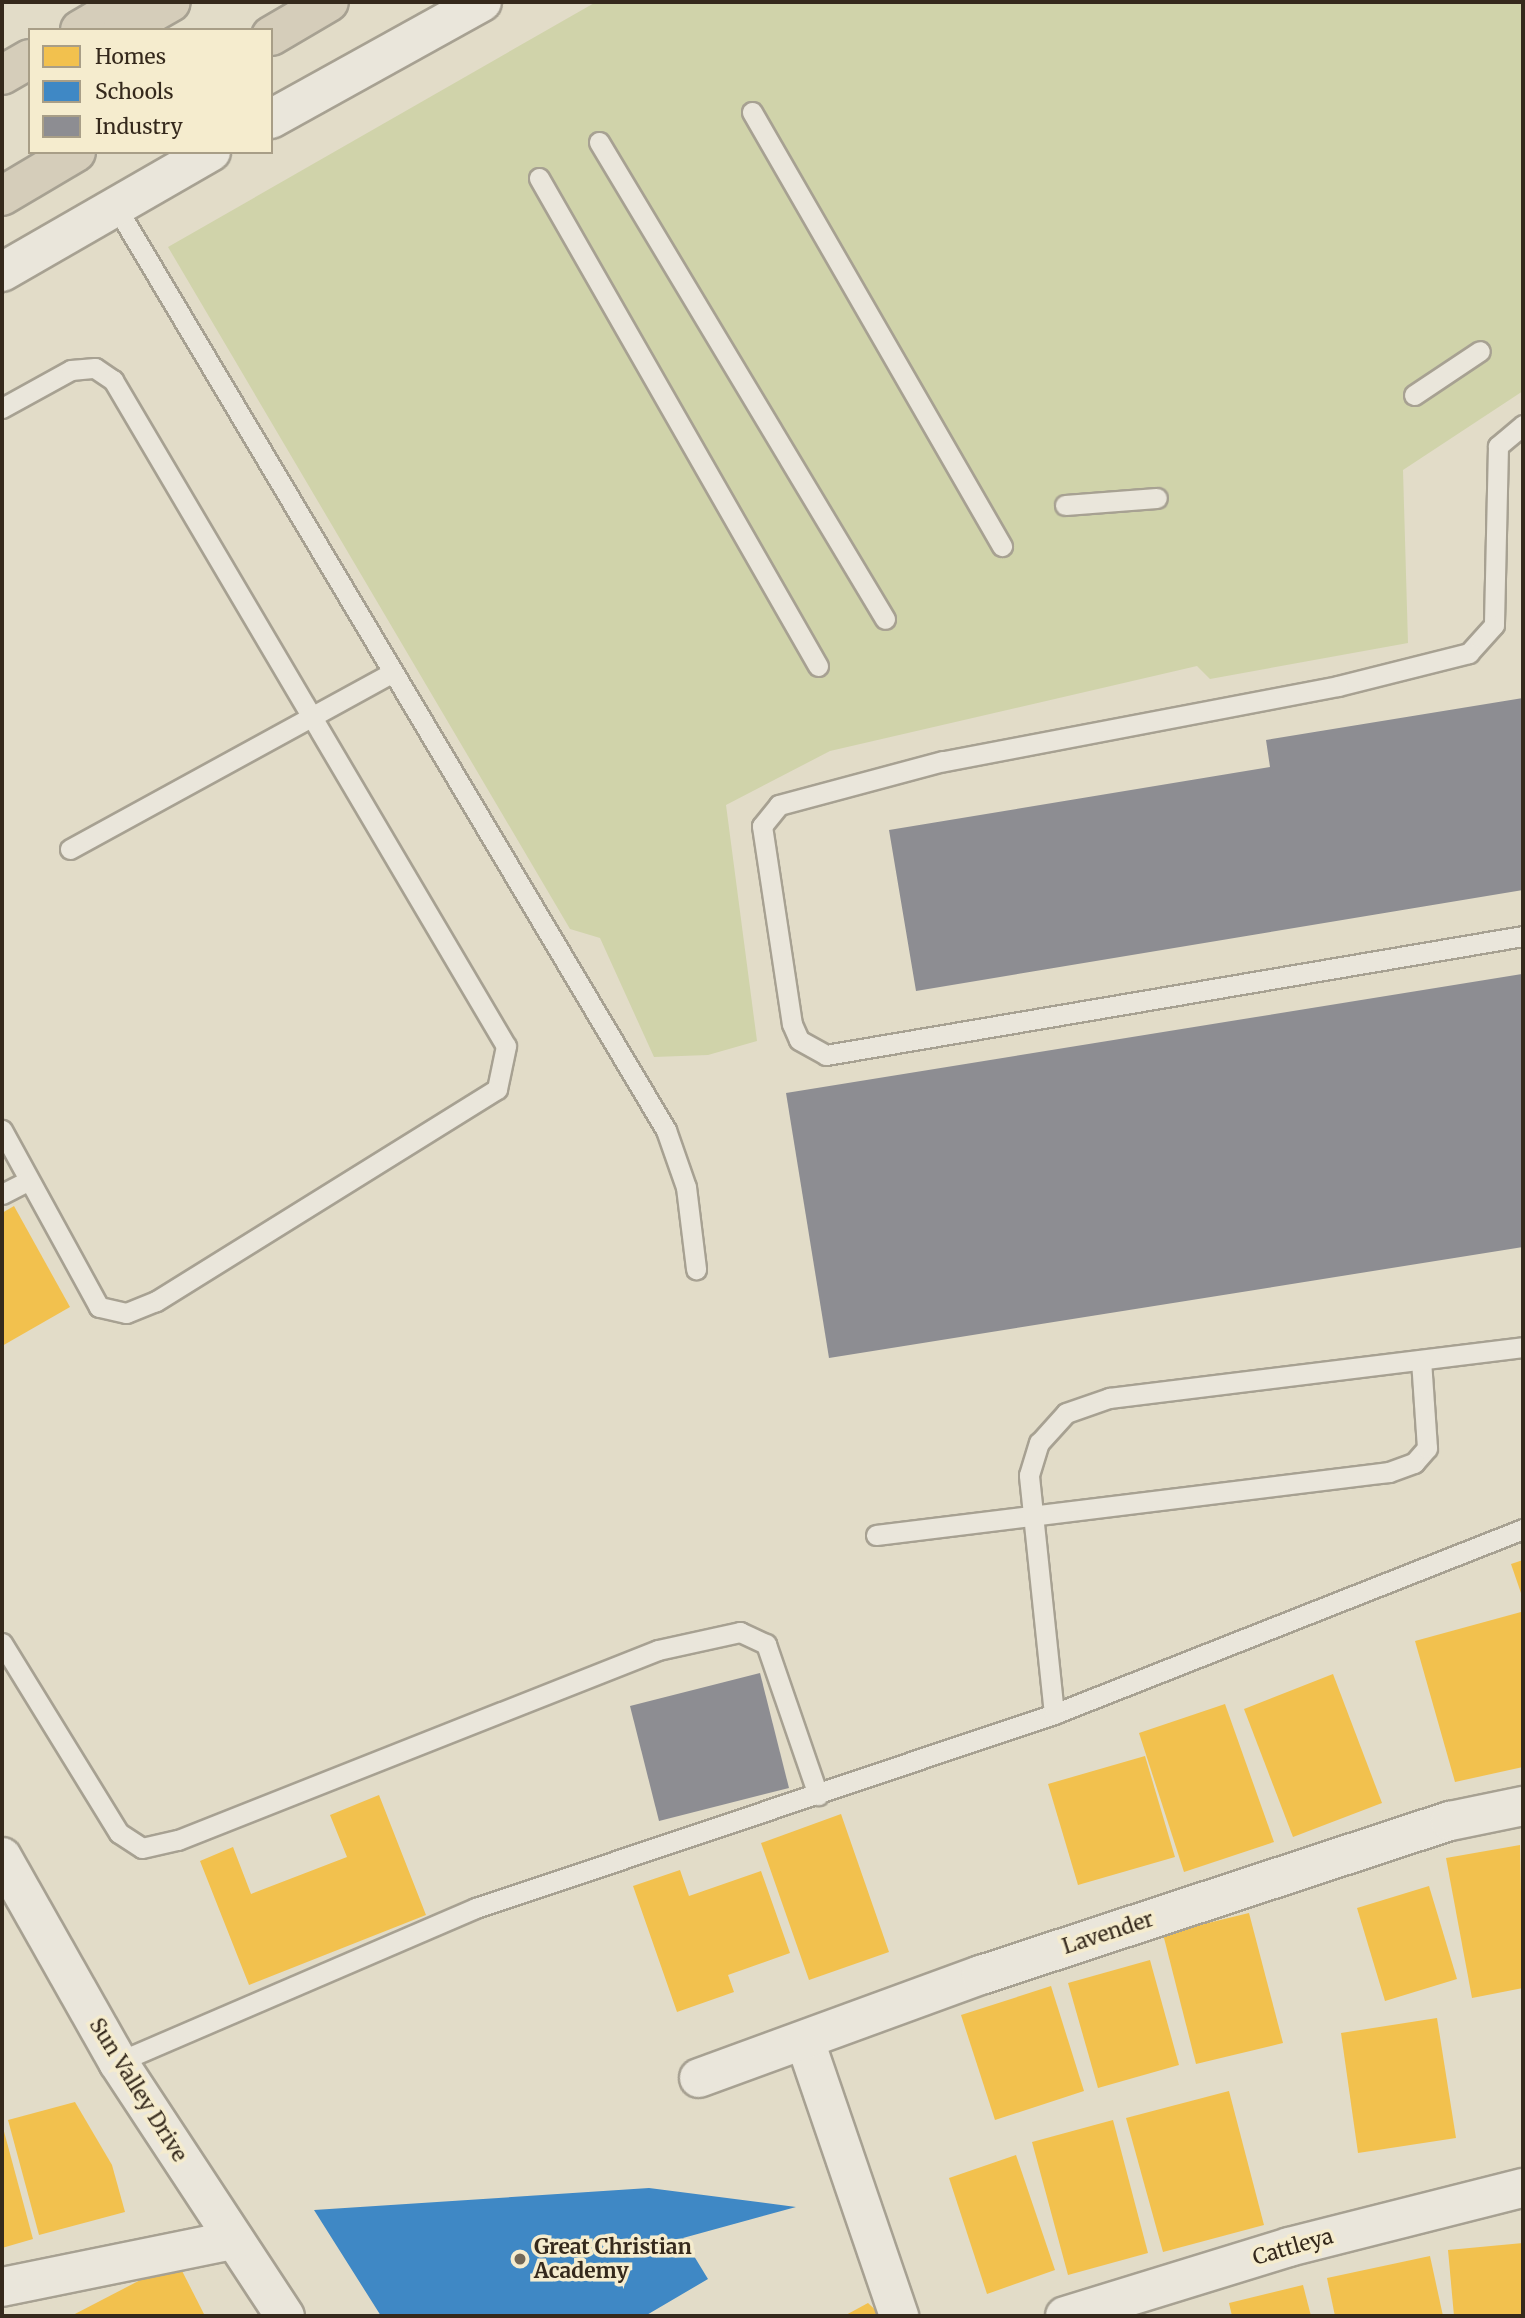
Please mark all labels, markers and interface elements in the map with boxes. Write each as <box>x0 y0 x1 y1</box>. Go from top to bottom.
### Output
legend <box>28 28 273 154</box>
text: Homes <box>95 43 166 70</box>
text: Schools <box>95 78 174 105</box>
text: Industry <box>95 113 183 140</box>
street label: Lavender <box>1059 1906 1157 1960</box>
street label: Sun Valley Drive <box>84 2014 192 2166</box>
street label: Cattleya <box>1250 2224 1336 2270</box>
place label: Great Christian Academy <box>534 2234 692 2284</box>
marker: Great Christian Academy <box>512 2251 528 2267</box>

